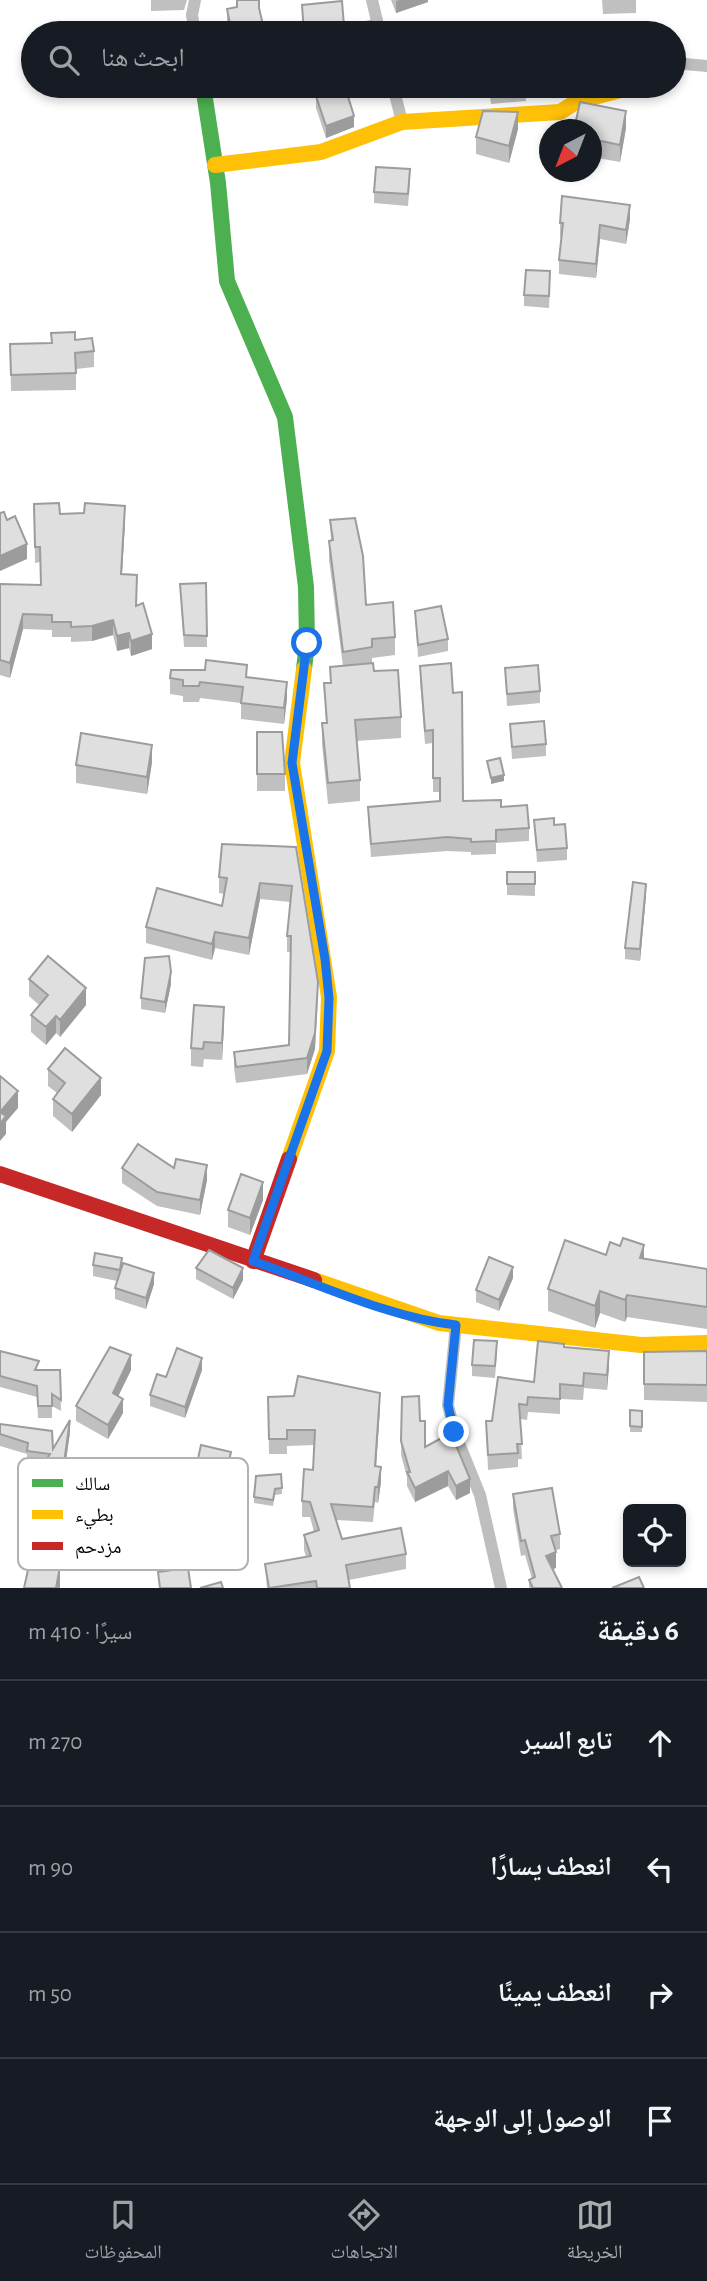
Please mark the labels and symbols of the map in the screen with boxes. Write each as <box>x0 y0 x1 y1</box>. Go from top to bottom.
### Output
north arrow <box>539 119 602 182</box>
route start <box>291 627 322 658</box>
route end <box>438 1416 469 1447</box>
legend <box>18 1458 248 1570</box>
text: سالك <box>75 1475 110 1494</box>
text: بطيء <box>75 1506 114 1530</box>
text: مزدحم <box>75 1538 121 1559</box>

